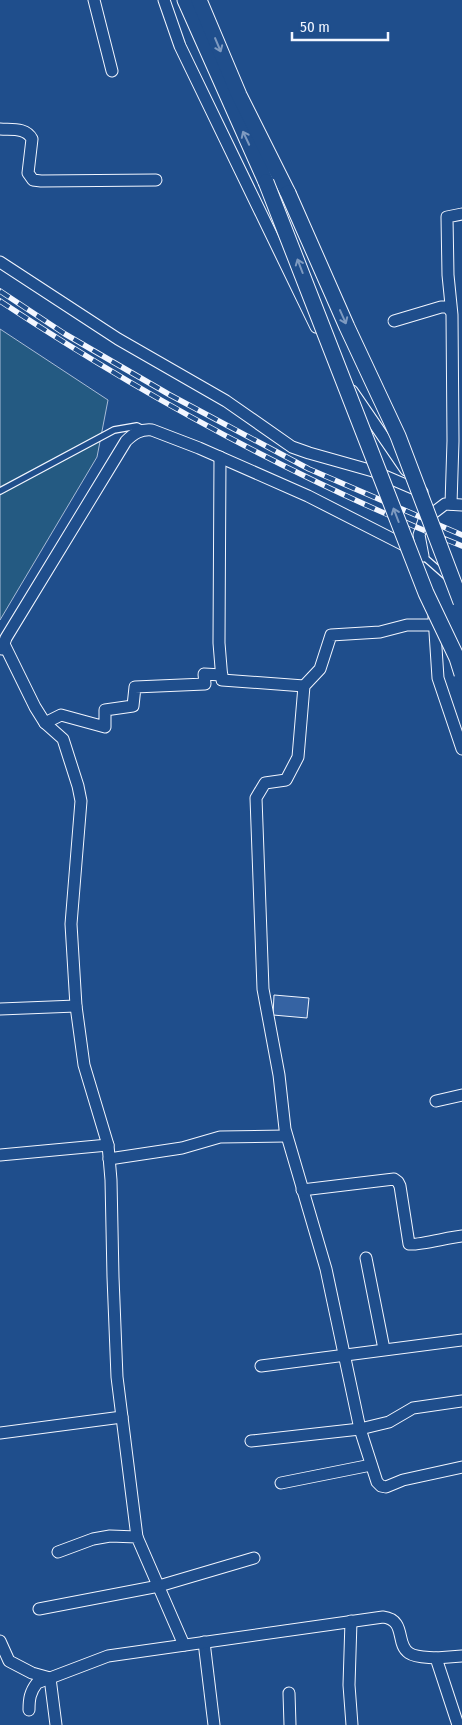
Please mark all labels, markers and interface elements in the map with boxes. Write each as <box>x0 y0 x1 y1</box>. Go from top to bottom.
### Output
scale bar <box>292 10 388 42</box>
text: 50 m <box>300 18 330 36</box>
one-way arrow <box>214 37 223 52</box>
one-way arrow <box>241 131 250 146</box>
one-way arrow <box>295 259 304 274</box>
one-way arrow <box>338 309 348 324</box>
one-way arrow <box>391 508 400 523</box>

